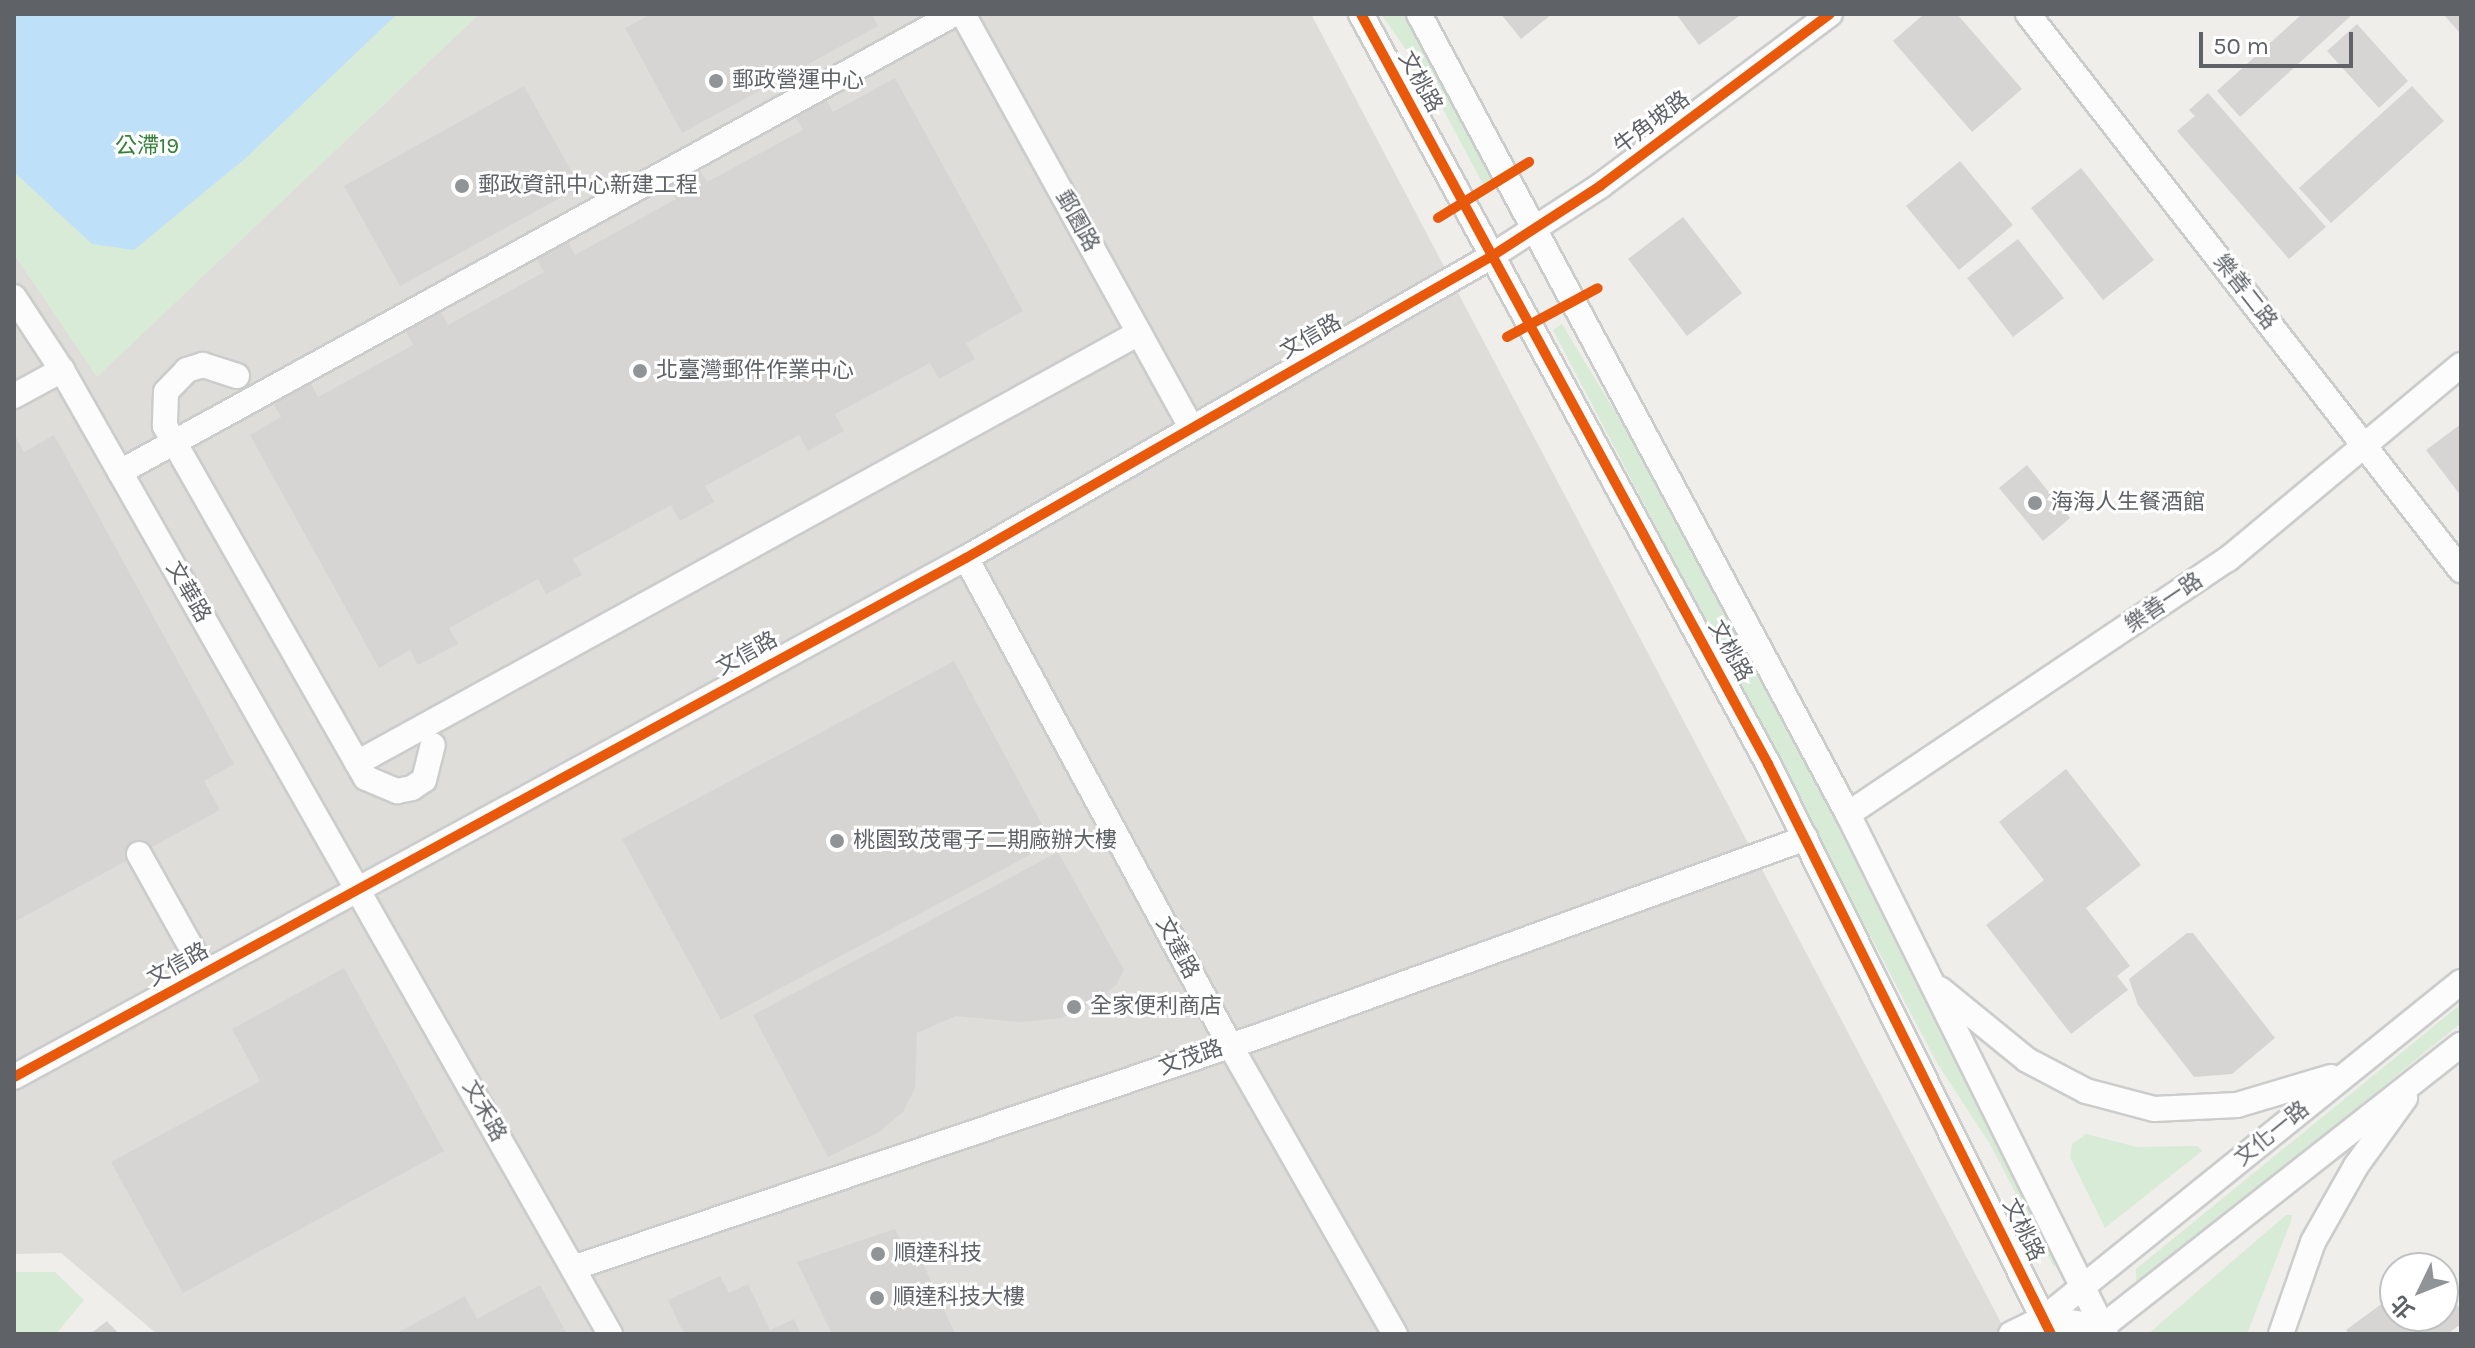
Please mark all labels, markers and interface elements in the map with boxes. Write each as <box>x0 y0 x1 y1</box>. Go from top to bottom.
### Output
scale bar <box>2203 16 2357 66</box>
text: 50 m <box>2213 32 2269 60</box>
street label: 文桃路 <box>1392 47 1448 117</box>
place label: 郵政營運中心 <box>732 68 864 94</box>
marker: 郵政營運中心 <box>707 72 725 90</box>
street label: 牛角坡路 <box>1609 86 1695 160</box>
park label: 公滯19 <box>115 134 179 160</box>
place label: 郵政資訊中心新建工程 <box>478 173 698 199</box>
marker: 郵政資訊中心新建工程 <box>453 177 471 195</box>
street label: 郵園路 <box>1049 186 1105 256</box>
street label: 樂善二路 <box>2208 249 2282 335</box>
street label: 文信路 <box>1276 309 1346 365</box>
place label: 北臺灣郵件作業中心 <box>656 358 854 384</box>
marker: 北臺灣郵件作業中心 <box>631 362 649 380</box>
place label: 海海人生餐酒館 <box>2051 490 2205 516</box>
marker: 海海人生餐酒館 <box>2026 494 2044 512</box>
street label: 文華路 <box>160 557 216 627</box>
street label: 樂善一路 <box>2120 567 2208 639</box>
street label: 文桃路 <box>1702 616 1758 686</box>
street label: 文信路 <box>712 626 782 682</box>
place label: 桃園致茂電子二期廠辦大樓 <box>853 828 1117 854</box>
marker: 桃園致茂電子二期廠辦大樓 <box>828 832 846 850</box>
street label: 文達路 <box>1150 913 1204 983</box>
street label: 文信路 <box>143 937 213 993</box>
place label: 全家便利商店 <box>1090 994 1222 1020</box>
marker: 全家便利商店 <box>1065 998 1083 1016</box>
street label: 文茂路 <box>1156 1035 1226 1081</box>
street label: 文禾路 <box>456 1076 512 1146</box>
street label: 文化一路 <box>2229 1096 2315 1172</box>
street label: 文桃路 <box>1997 1195 2049 1265</box>
place label: 順達科技 <box>894 1241 982 1267</box>
marker: 順達科技 <box>869 1245 887 1263</box>
north arrow <box>2379 1252 2459 1332</box>
place label: 順達科技大樓 <box>893 1285 1025 1311</box>
marker: 順達科技大樓 <box>868 1289 886 1307</box>
text: 北 <box>2386 1290 2420 1324</box>

